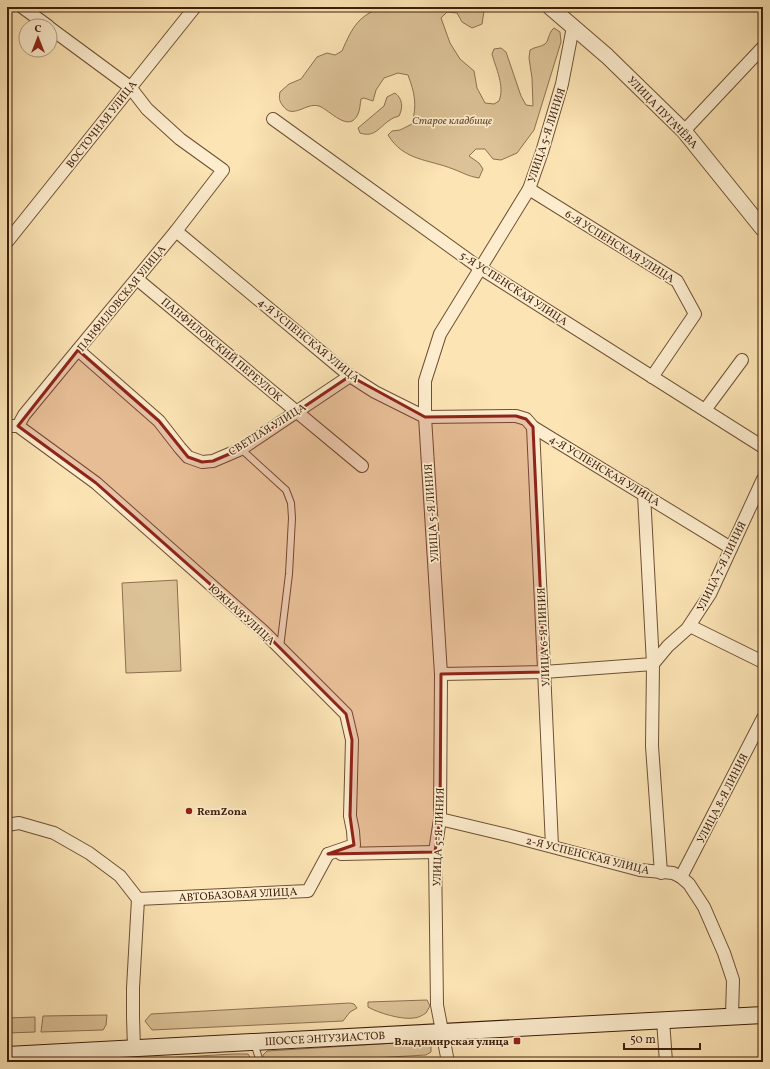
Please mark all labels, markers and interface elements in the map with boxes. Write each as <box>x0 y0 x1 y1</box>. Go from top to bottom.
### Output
north arrow <box>18 18 58 58</box>
text: С <box>34 22 42 37</box>
street label: УЛИЦА ПУГАЧЁВА <box>623 73 701 153</box>
street label: ВОСТОЧНАЯ УЛИЦА <box>63 78 141 172</box>
street label: УЛИЦА 5-Я ЛИНИЯ <box>525 86 570 185</box>
park label: Старое кладбище <box>412 114 492 129</box>
street label: 6-Я УСПЕНСКАЯ УЛИЦА <box>562 207 677 287</box>
street label: ПАНФИЛОВСКАЯ УЛИЦА <box>74 242 170 355</box>
street label: 5-Я УСПЕНСКАЯ УЛИЦА <box>456 249 570 330</box>
street label: ПАНФИЛОВСКИЙ ПЕРЕУЛОК <box>157 295 285 406</box>
street label: 4-Я УСПЕНСКАЯ УЛИЦА <box>254 295 362 387</box>
street label: СВЕТЛАЯ УЛИЦА <box>226 400 310 460</box>
street label: 4-Я УСПЕНСКАЯ УЛИЦА <box>546 432 663 511</box>
street label: УЛИЦА 5-Я ЛИНИЯ <box>422 463 443 563</box>
street label: УЛИЦА 7-Я ЛИНИЯ <box>694 519 751 614</box>
street label: ЮЖНАЯ УЛИЦА <box>204 581 278 649</box>
street label: УЛИЦА 6-Я ЛИНИЯ <box>534 587 555 687</box>
street label: УЛИЦА 8-Я ЛИНИЯ <box>694 751 753 846</box>
street label: УЛИЦА 5-Я ЛИНИЯ <box>430 787 449 887</box>
place label: RemZona <box>197 805 247 820</box>
marker: RemZona <box>184 806 194 816</box>
street label: 2-Я УСПЕНСКАЯ УЛИЦА <box>524 834 651 879</box>
street label: АВТОБАЗОВАЯ УЛИЦА <box>178 885 298 906</box>
scale bar <box>624 1025 700 1051</box>
street label: ШОССЕ ЭНТУЗИАСТОВ <box>264 1029 386 1050</box>
text: 50 m <box>630 1032 656 1048</box>
place label: Владимирская улица <box>394 1035 509 1050</box>
marker: Владимирская улица <box>512 1036 522 1046</box>

